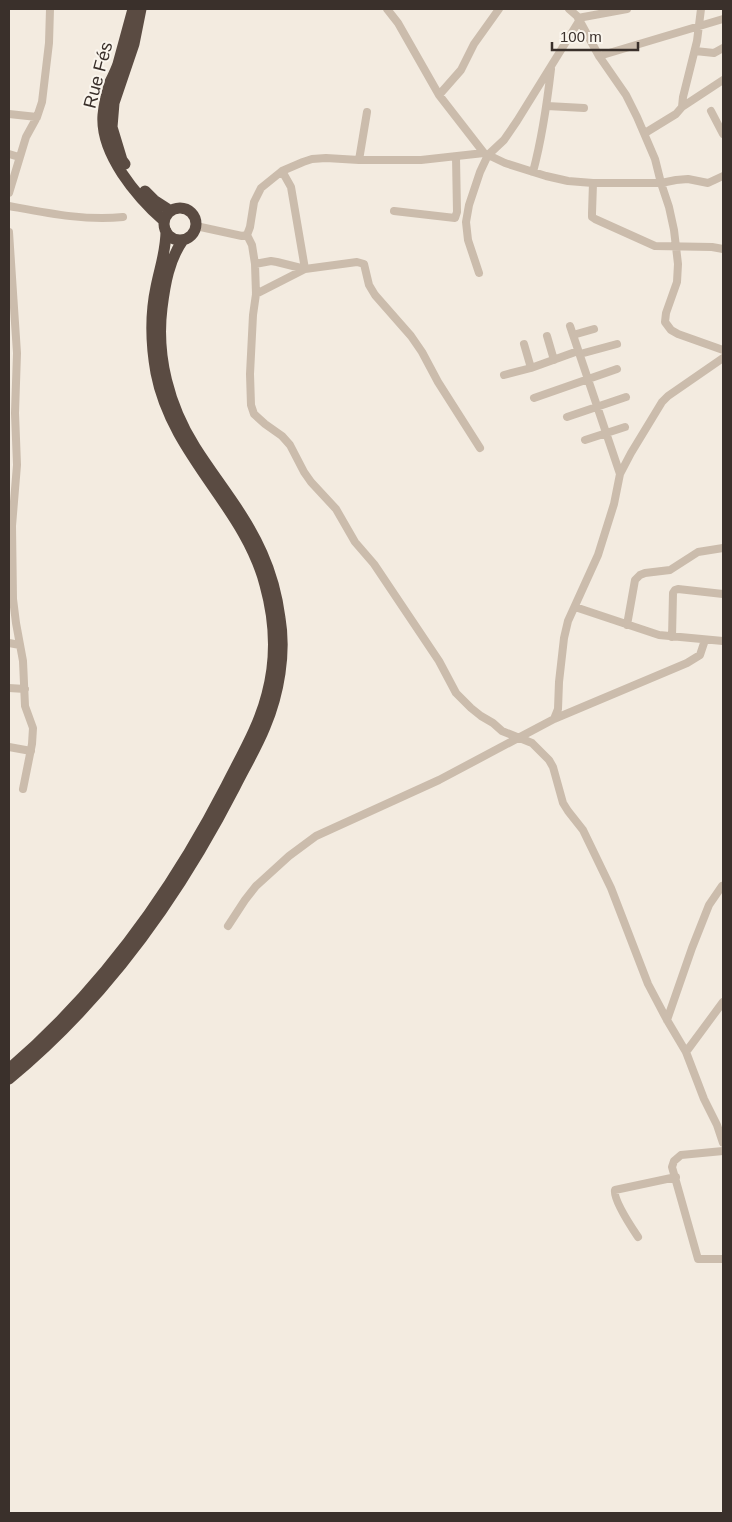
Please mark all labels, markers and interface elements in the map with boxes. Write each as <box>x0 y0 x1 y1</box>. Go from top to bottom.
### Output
scale bar <box>552 20 638 52</box>
text: 100 m <box>560 28 602 45</box>
street label: Rue Fés <box>80 40 116 110</box>

